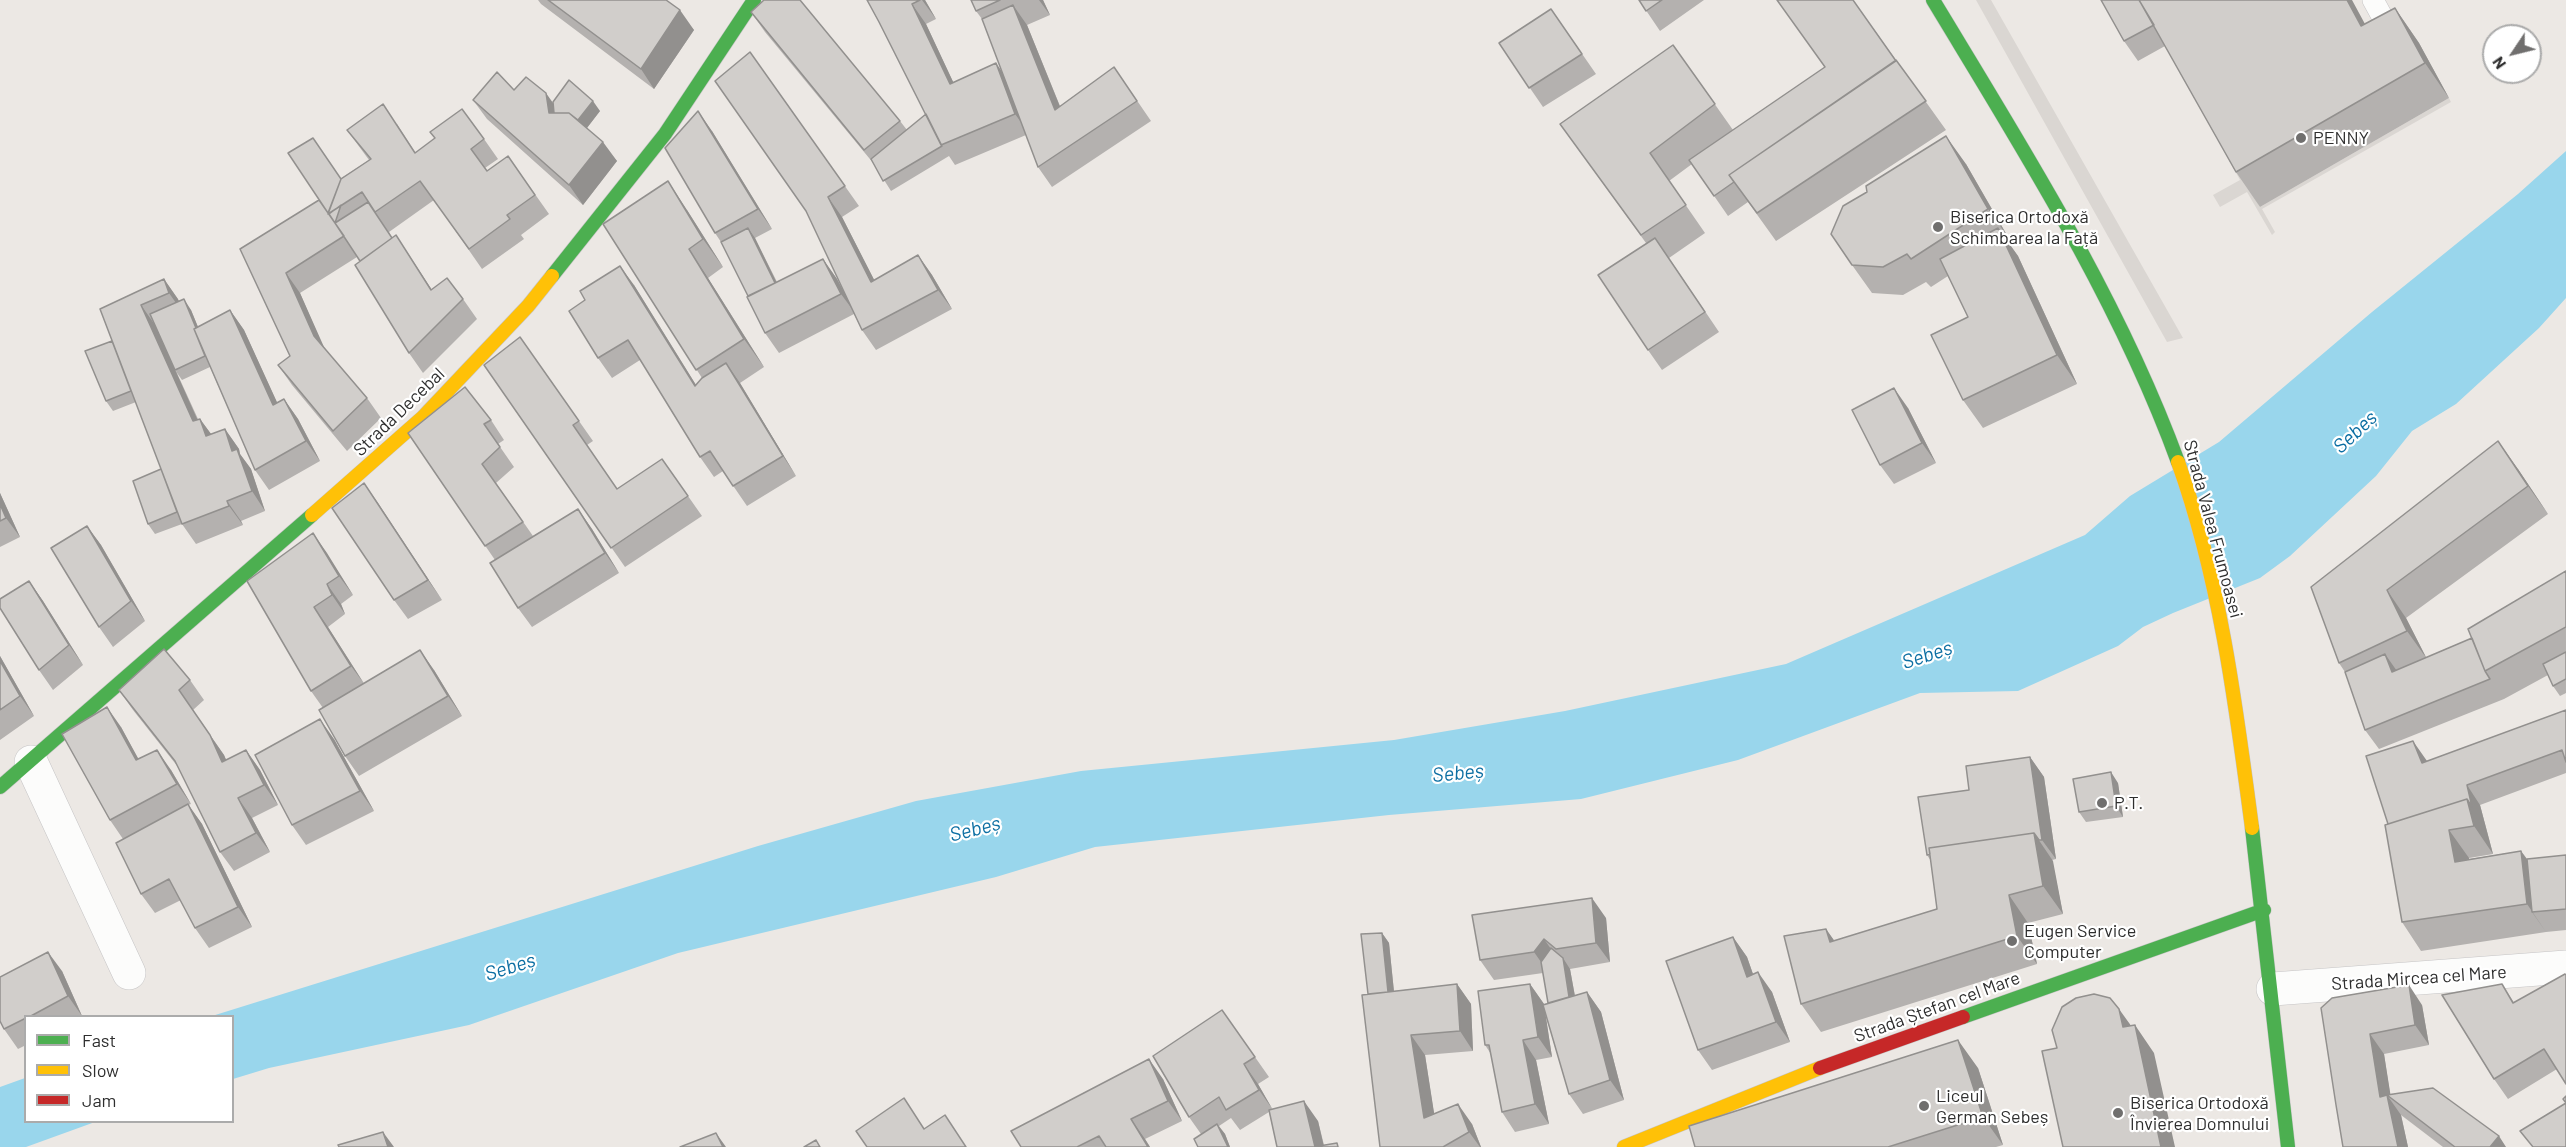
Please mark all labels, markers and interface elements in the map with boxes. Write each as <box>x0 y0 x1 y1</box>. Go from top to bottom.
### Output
north arrow <box>2482 24 2542 84</box>
text: N <box>2488 54 2509 73</box>
place label: PENNY <box>2313 127 2369 149</box>
marker: PENNY <box>2294 131 2308 145</box>
place label: Biserica Ortodoxă Schimbarea la Față <box>1950 206 2098 248</box>
marker: Biserica Ortodoxă Schimbarea la Față <box>1931 220 1945 234</box>
street label: Strada Decebal <box>349 363 449 461</box>
water label: Sebeș <box>2328 406 2382 458</box>
street label: Strada Valea Frumoasei <box>2179 438 2247 620</box>
water label: Sebeș <box>1899 636 1955 674</box>
water label: Sebeș <box>1431 759 1485 787</box>
place label: P.T. <box>2114 792 2143 814</box>
marker: P.T. <box>2095 796 2109 810</box>
water label: Sebeș <box>947 811 1003 847</box>
place label: Eugen Service Computer <box>2024 920 2136 962</box>
marker: Eugen Service Computer <box>2005 934 2019 948</box>
water label: Sebeș <box>482 948 538 986</box>
street label: Strada Mircea cel Mare <box>2331 961 2507 995</box>
street label: Strada Ștefan cel Mare <box>1851 967 2023 1047</box>
legend <box>24 1015 234 1123</box>
text: Fast <box>82 1029 116 1051</box>
text: Slow <box>82 1059 119 1081</box>
place label: Liceul German Sebeș <box>1936 1085 2048 1128</box>
text: Jam <box>82 1089 116 1111</box>
place label: Biserica Ortodoxă Învierea Domnului <box>2130 1092 2269 1134</box>
marker: Liceul German Sebeș <box>1917 1099 1931 1113</box>
marker: Biserica Ortodoxă Învierea Domnului <box>2111 1106 2125 1120</box>

